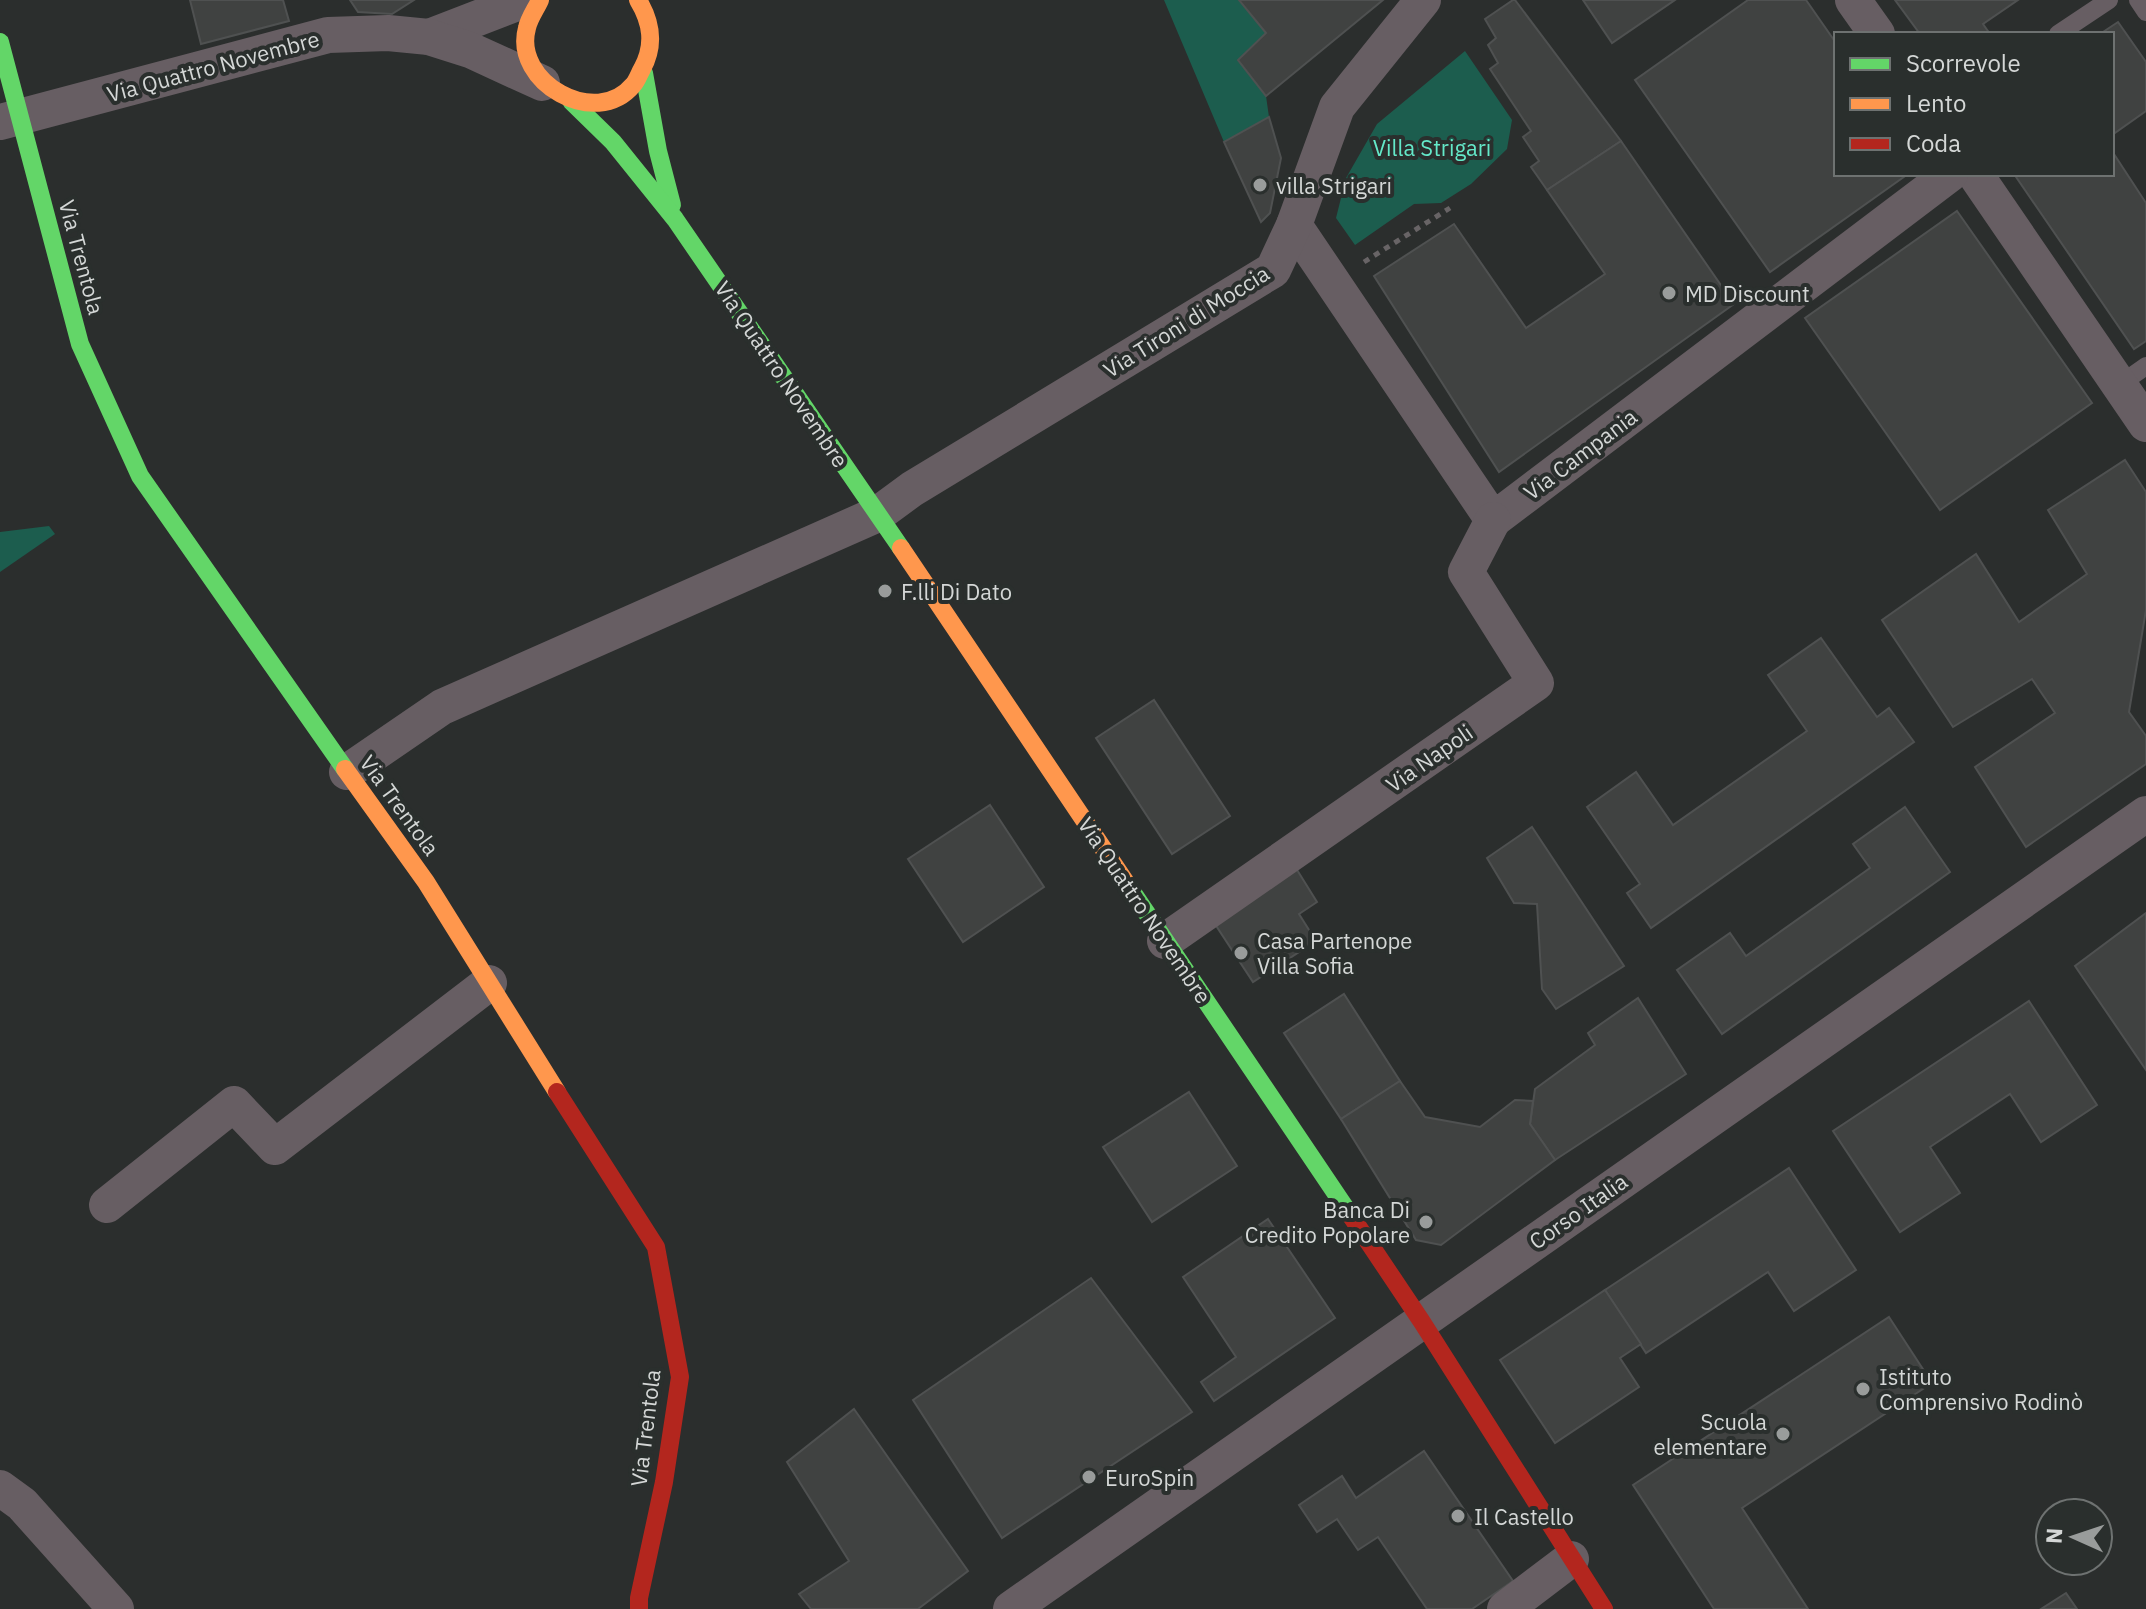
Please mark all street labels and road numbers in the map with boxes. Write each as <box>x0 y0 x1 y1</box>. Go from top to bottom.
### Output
street label: Via Quattro Novembre <box>104 24 322 108</box>
street label: Via Trentola <box>53 196 111 318</box>
street label: Via Tironi di Moccia <box>1098 258 1275 384</box>
street label: Via Quattro Novembre <box>709 275 855 473</box>
street label: Via Campania <box>1517 402 1643 506</box>
street label: Via Napoli <box>1380 718 1478 798</box>
street label: Via Trentola <box>354 749 446 861</box>
street label: Via Quattro Novembre <box>1072 811 1218 1009</box>
street label: Corso Italia <box>1523 1166 1633 1256</box>
street label: Via Trentola <box>623 1368 667 1488</box>

